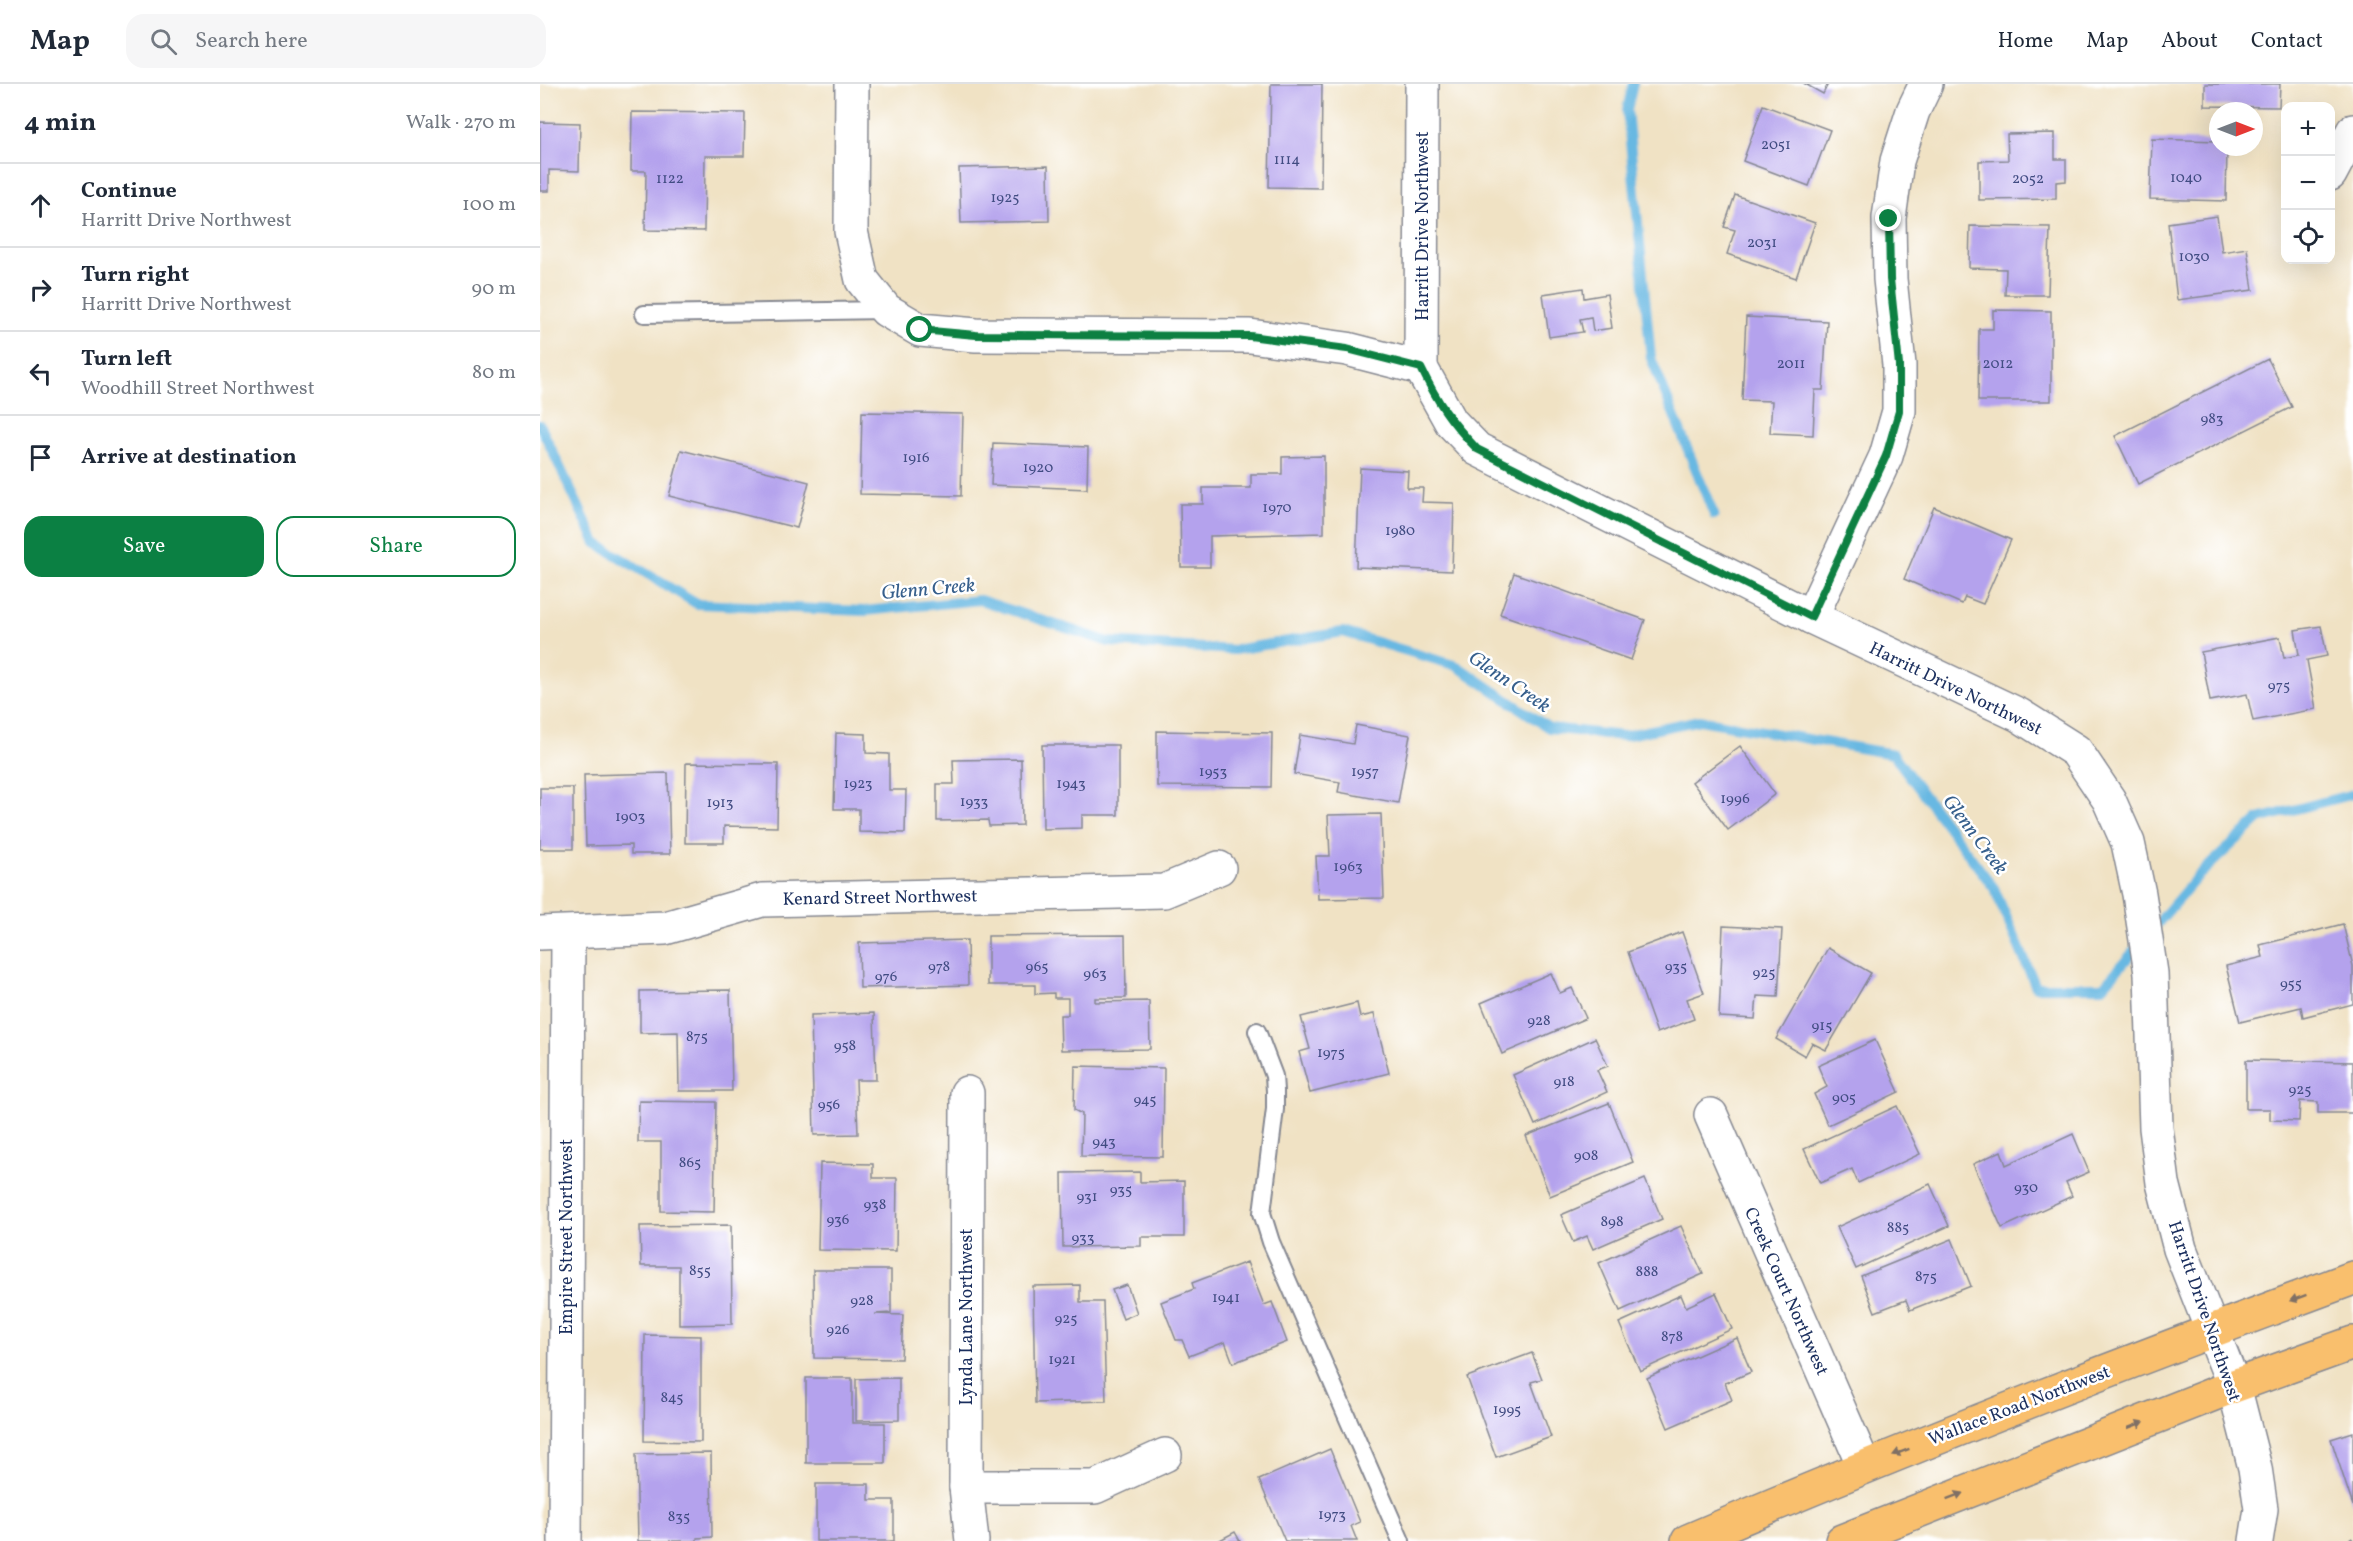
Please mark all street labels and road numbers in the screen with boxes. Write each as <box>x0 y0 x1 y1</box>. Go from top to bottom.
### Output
street label: Harritt Drive Northwest <box>1411 131 1436 321</box>
street label: Harritt Drive Northwest <box>1865 637 2046 742</box>
street label: Kenard Street Northwest <box>782 884 978 913</box>
street label: Empire Street Northwest <box>555 1139 580 1335</box>
street label: Creek Court Northwest <box>1737 1203 1834 1380</box>
street label: Harritt Drive Northwest <box>2161 1218 2246 1405</box>
street label: Lynda Lane Northwest <box>955 1228 980 1406</box>
street label: Wallace Road Northwest <box>1925 1360 2114 1453</box>

